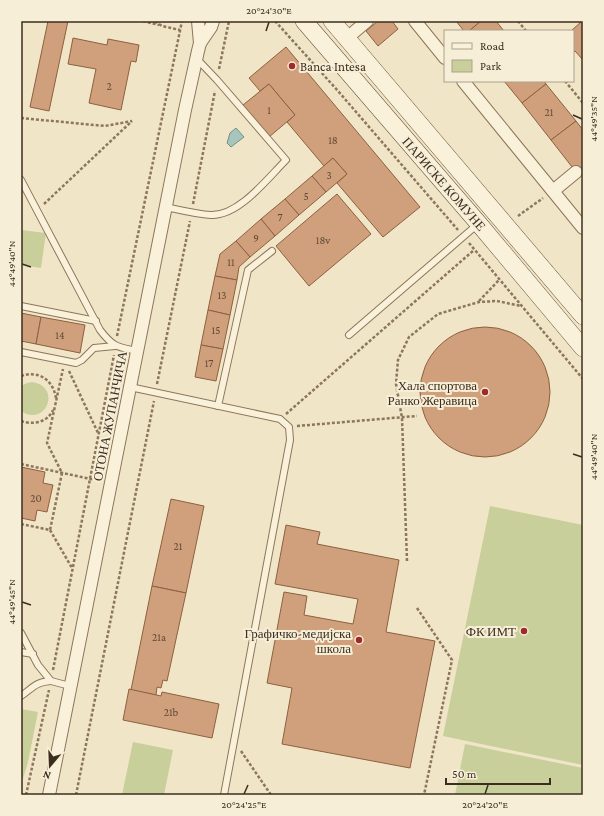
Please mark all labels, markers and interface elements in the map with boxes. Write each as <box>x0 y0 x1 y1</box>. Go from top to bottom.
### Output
text: 20°24'30"E <box>246 5 292 16</box>
legend <box>444 30 574 82</box>
text: Road <box>480 39 505 53</box>
place label: Banca Intesa <box>300 59 366 74</box>
text: Park <box>480 59 502 73</box>
marker: Banca Intesa <box>287 61 297 71</box>
house number: 2 <box>106 80 112 92</box>
text: 44°49'35"N <box>588 96 599 142</box>
house number: 1 <box>267 104 271 116</box>
house number: 21 <box>545 106 554 118</box>
house number: 18 <box>328 134 338 146</box>
street label: ПАРИСКЕ КОМУНЕ <box>399 134 489 234</box>
house number: 3 <box>326 169 332 181</box>
house number: 5 <box>303 190 309 202</box>
house number: 7 <box>277 211 283 223</box>
house number: 9 <box>253 232 259 244</box>
house number: 18v <box>316 234 331 246</box>
text: 44°49'40"N <box>6 240 17 287</box>
house number: 11 <box>227 256 235 268</box>
house number: 13 <box>218 289 226 301</box>
house number: 15 <box>212 324 220 336</box>
house number: 14 <box>55 329 65 341</box>
street label: ОТОНА ЖУПАНЧИЧА <box>90 349 130 482</box>
house number: 17 <box>205 357 213 369</box>
place label: Хала спортова Ранко Жеравица <box>388 378 477 408</box>
marker: Хала спортова Ранко Жеравица <box>480 387 490 397</box>
text: 44°49'40"N <box>588 433 599 480</box>
house number: 20 <box>30 492 42 504</box>
house number: 21 <box>174 540 183 552</box>
text: 44°49'45"N <box>6 579 17 625</box>
place label: ФК ИМТ <box>466 624 516 639</box>
place label: Графичко-медијска школа <box>245 626 351 656</box>
marker: ФК ИМТ <box>519 626 529 636</box>
house number: 21a <box>152 631 166 643</box>
marker: Графичко-медијска школа <box>354 635 364 645</box>
house number: 21b <box>164 706 179 718</box>
north arrow <box>30 746 70 786</box>
scale bar <box>446 760 550 786</box>
text: 50 m <box>452 767 477 781</box>
text: N <box>41 768 52 782</box>
text: 20°24'25"E <box>222 799 267 810</box>
text: 20°24'20"E <box>462 799 508 810</box>

